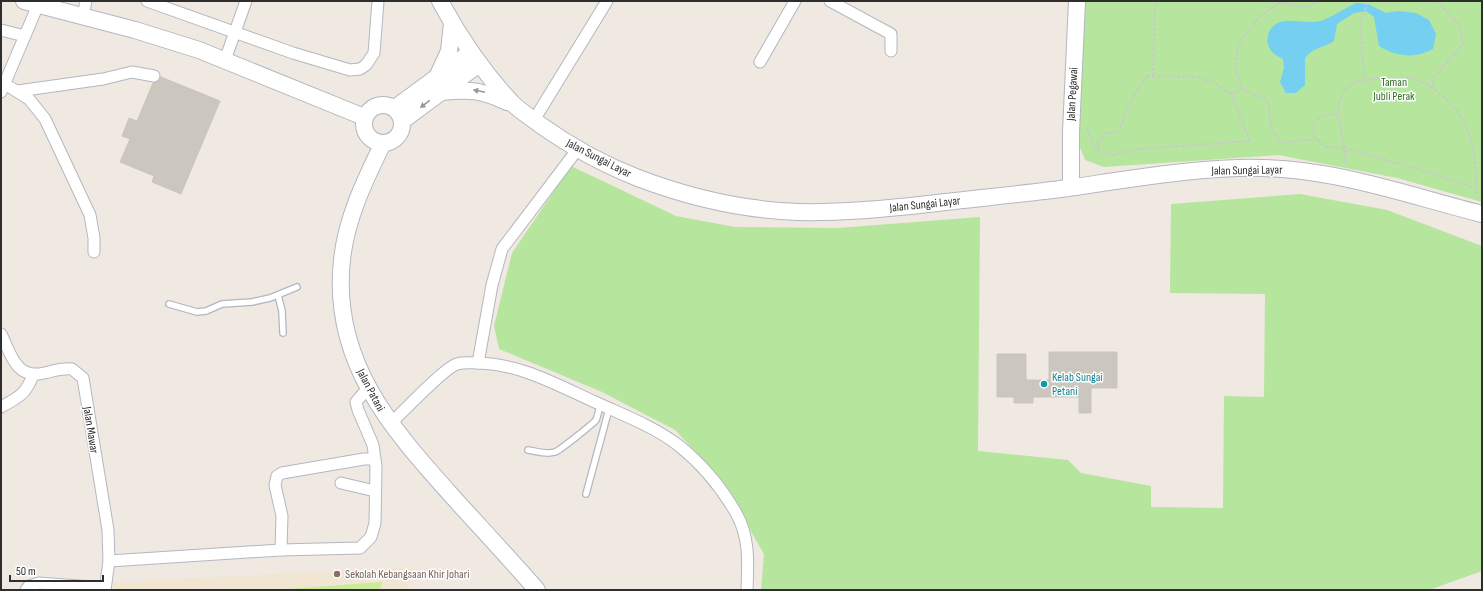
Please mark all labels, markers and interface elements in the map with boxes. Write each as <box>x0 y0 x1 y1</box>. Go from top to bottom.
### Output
street label: Jalan Pegawai <box>1064 67 1081 122</box>
park label: Taman Jubli Perak <box>1372 75 1415 104</box>
one-way arrow <box>473 88 485 94</box>
one-way arrow <box>420 100 430 108</box>
street label: Jalan Sungai Layar <box>563 135 634 182</box>
street label: Jalan Sungai Layar <box>1210 162 1283 179</box>
street label: Jalan Sungai Layar <box>888 193 962 216</box>
street label: Jalan Patani <box>353 365 388 414</box>
place label: Kelab Sungai Petani <box>1052 370 1103 399</box>
marker: Kelab Sungai Petani <box>1039 379 1049 389</box>
street label: Jalan Mawar <box>79 405 102 455</box>
scale bar <box>10 557 103 583</box>
text: 50 m <box>16 564 36 579</box>
place label: Sekolah Kebangsaan Khir Johari <box>345 567 469 582</box>
marker: Sekolah Kebangsaan Khir Johari <box>332 569 342 579</box>

